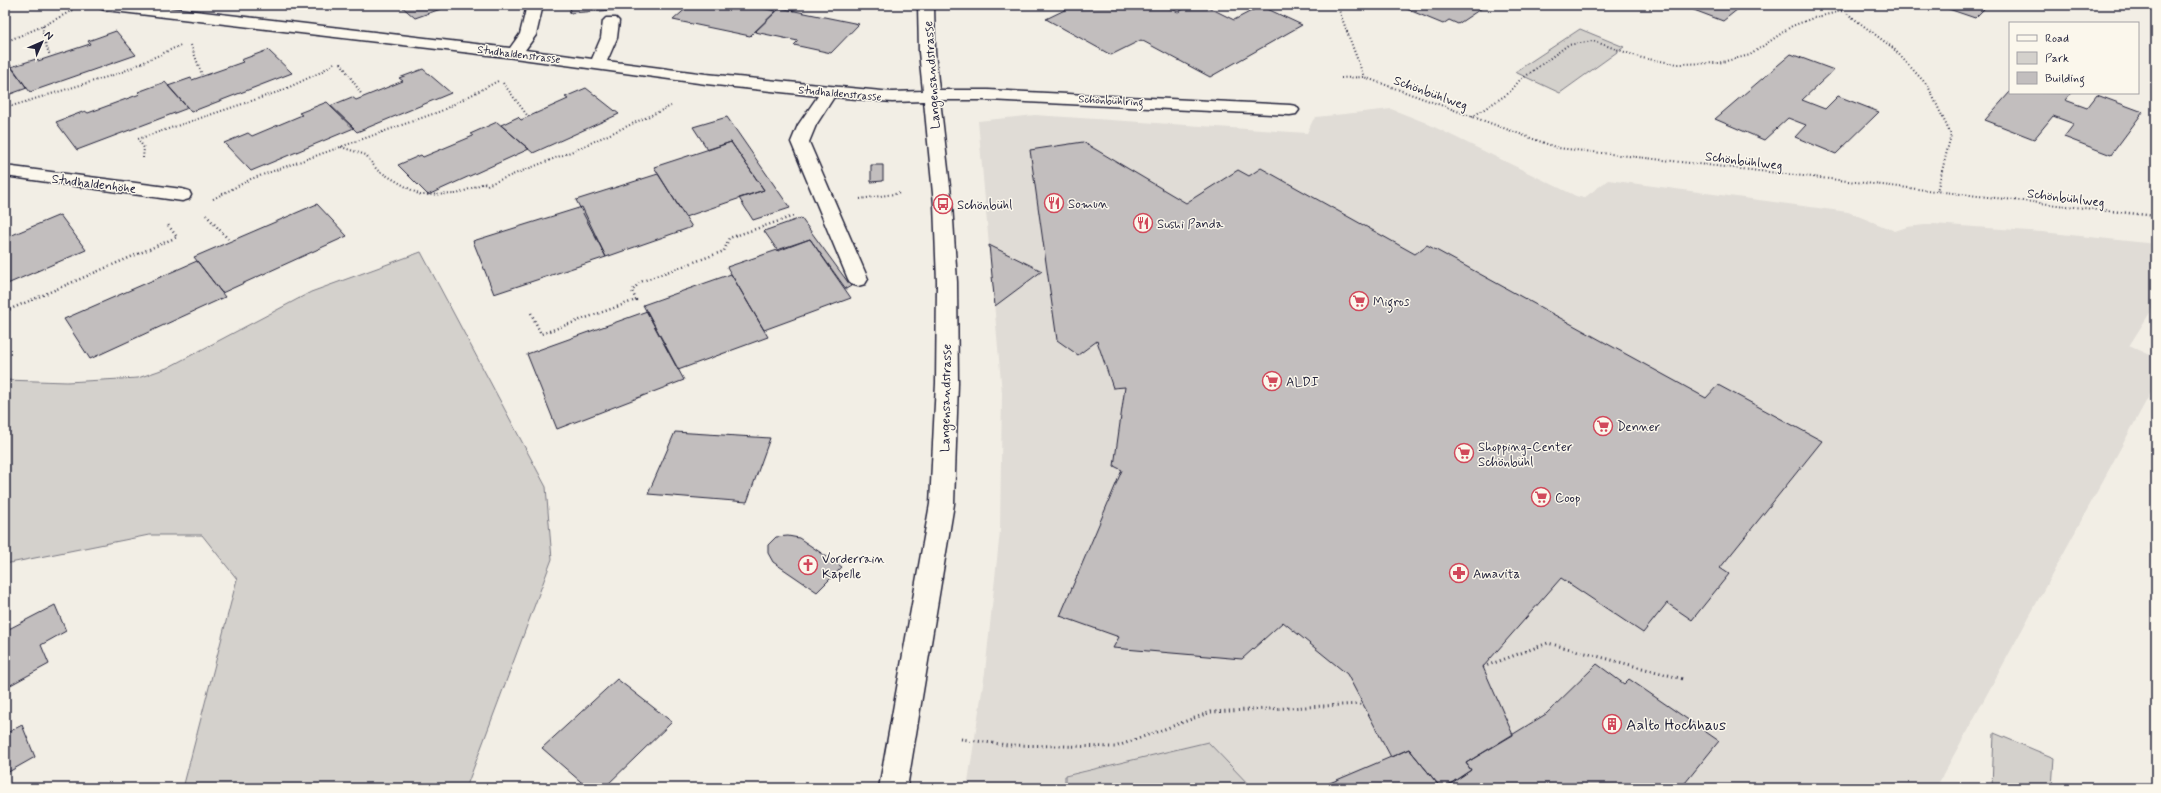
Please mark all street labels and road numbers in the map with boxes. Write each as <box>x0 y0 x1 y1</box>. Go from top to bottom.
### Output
street label: Langensandstrasse <box>920 20 946 130</box>
street label: Studhaldenstrasse <box>477 43 561 67</box>
street label: Schönbühlweg <box>1391 72 1470 115</box>
street label: Studhaldenstrasse <box>798 83 882 105</box>
street label: Schönbühlring <box>1078 92 1144 112</box>
street label: Schönbühlweg <box>1704 148 1783 175</box>
street label: Studhaldenhöhe <box>51 171 137 198</box>
street label: Schönbühlweg <box>2026 185 2105 212</box>
street label: Langensandstrasse <box>937 344 957 452</box>

